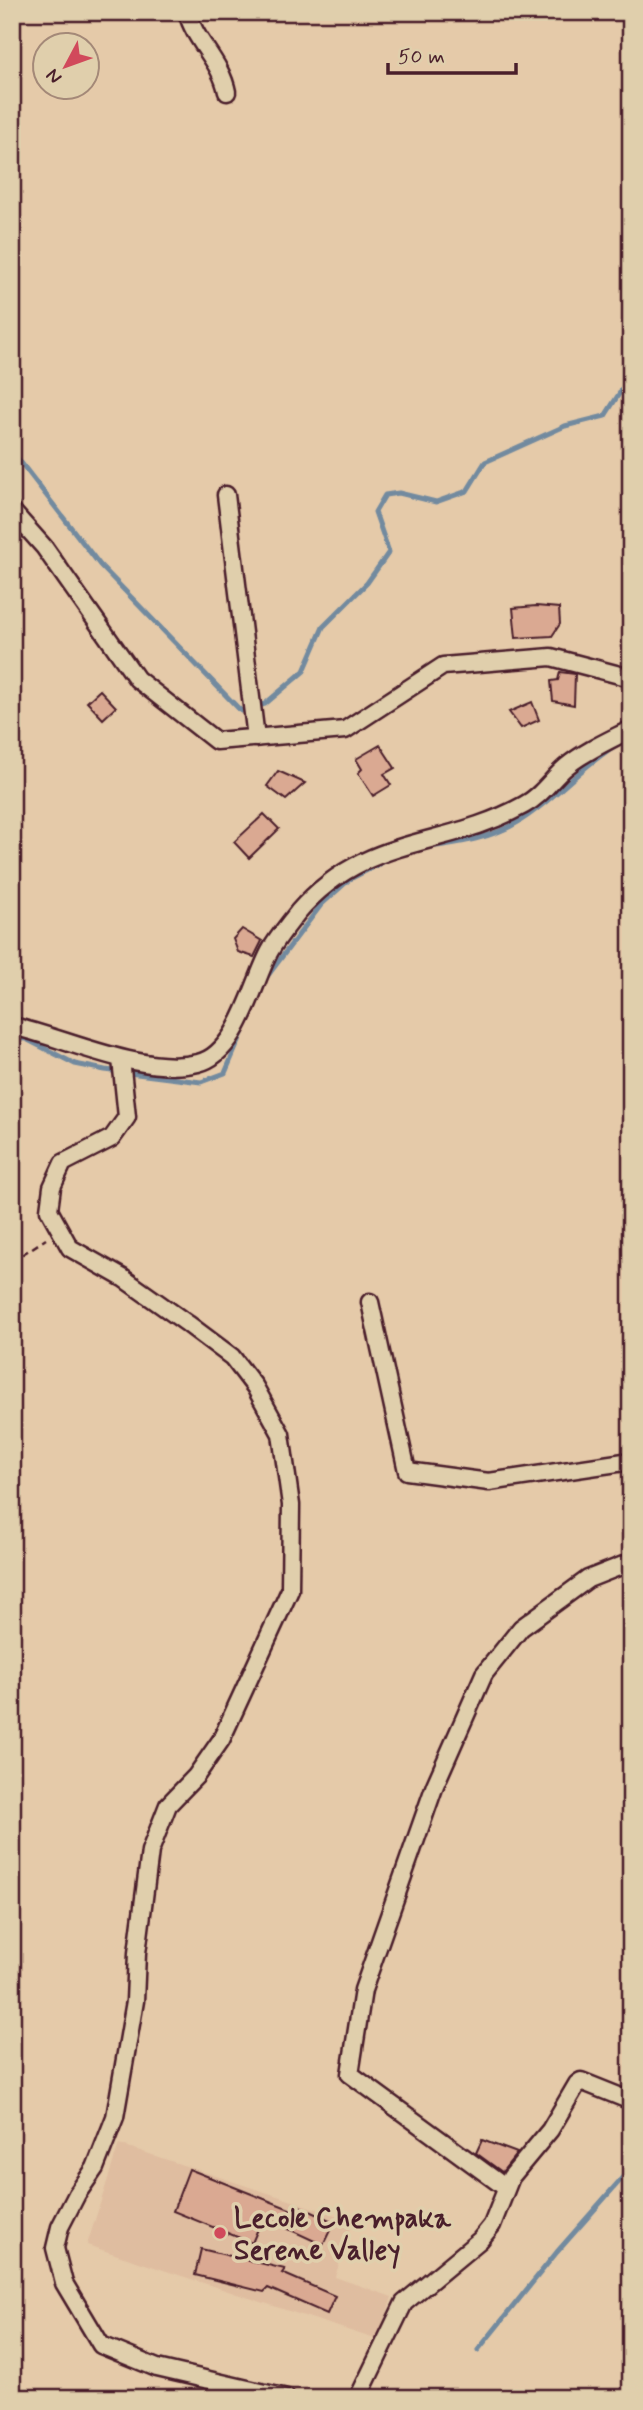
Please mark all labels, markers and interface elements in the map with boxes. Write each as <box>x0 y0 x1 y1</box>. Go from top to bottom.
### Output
north arrow <box>32 32 102 102</box>
scale bar <box>388 32 515 76</box>
text: 50 m <box>398 43 445 71</box>
text: N <box>41 63 68 89</box>
place label: Lecole Chempaka Serene Valley <box>234 2201 452 2270</box>
marker: Lecole Chempaka Serene Valley <box>212 2225 228 2241</box>

